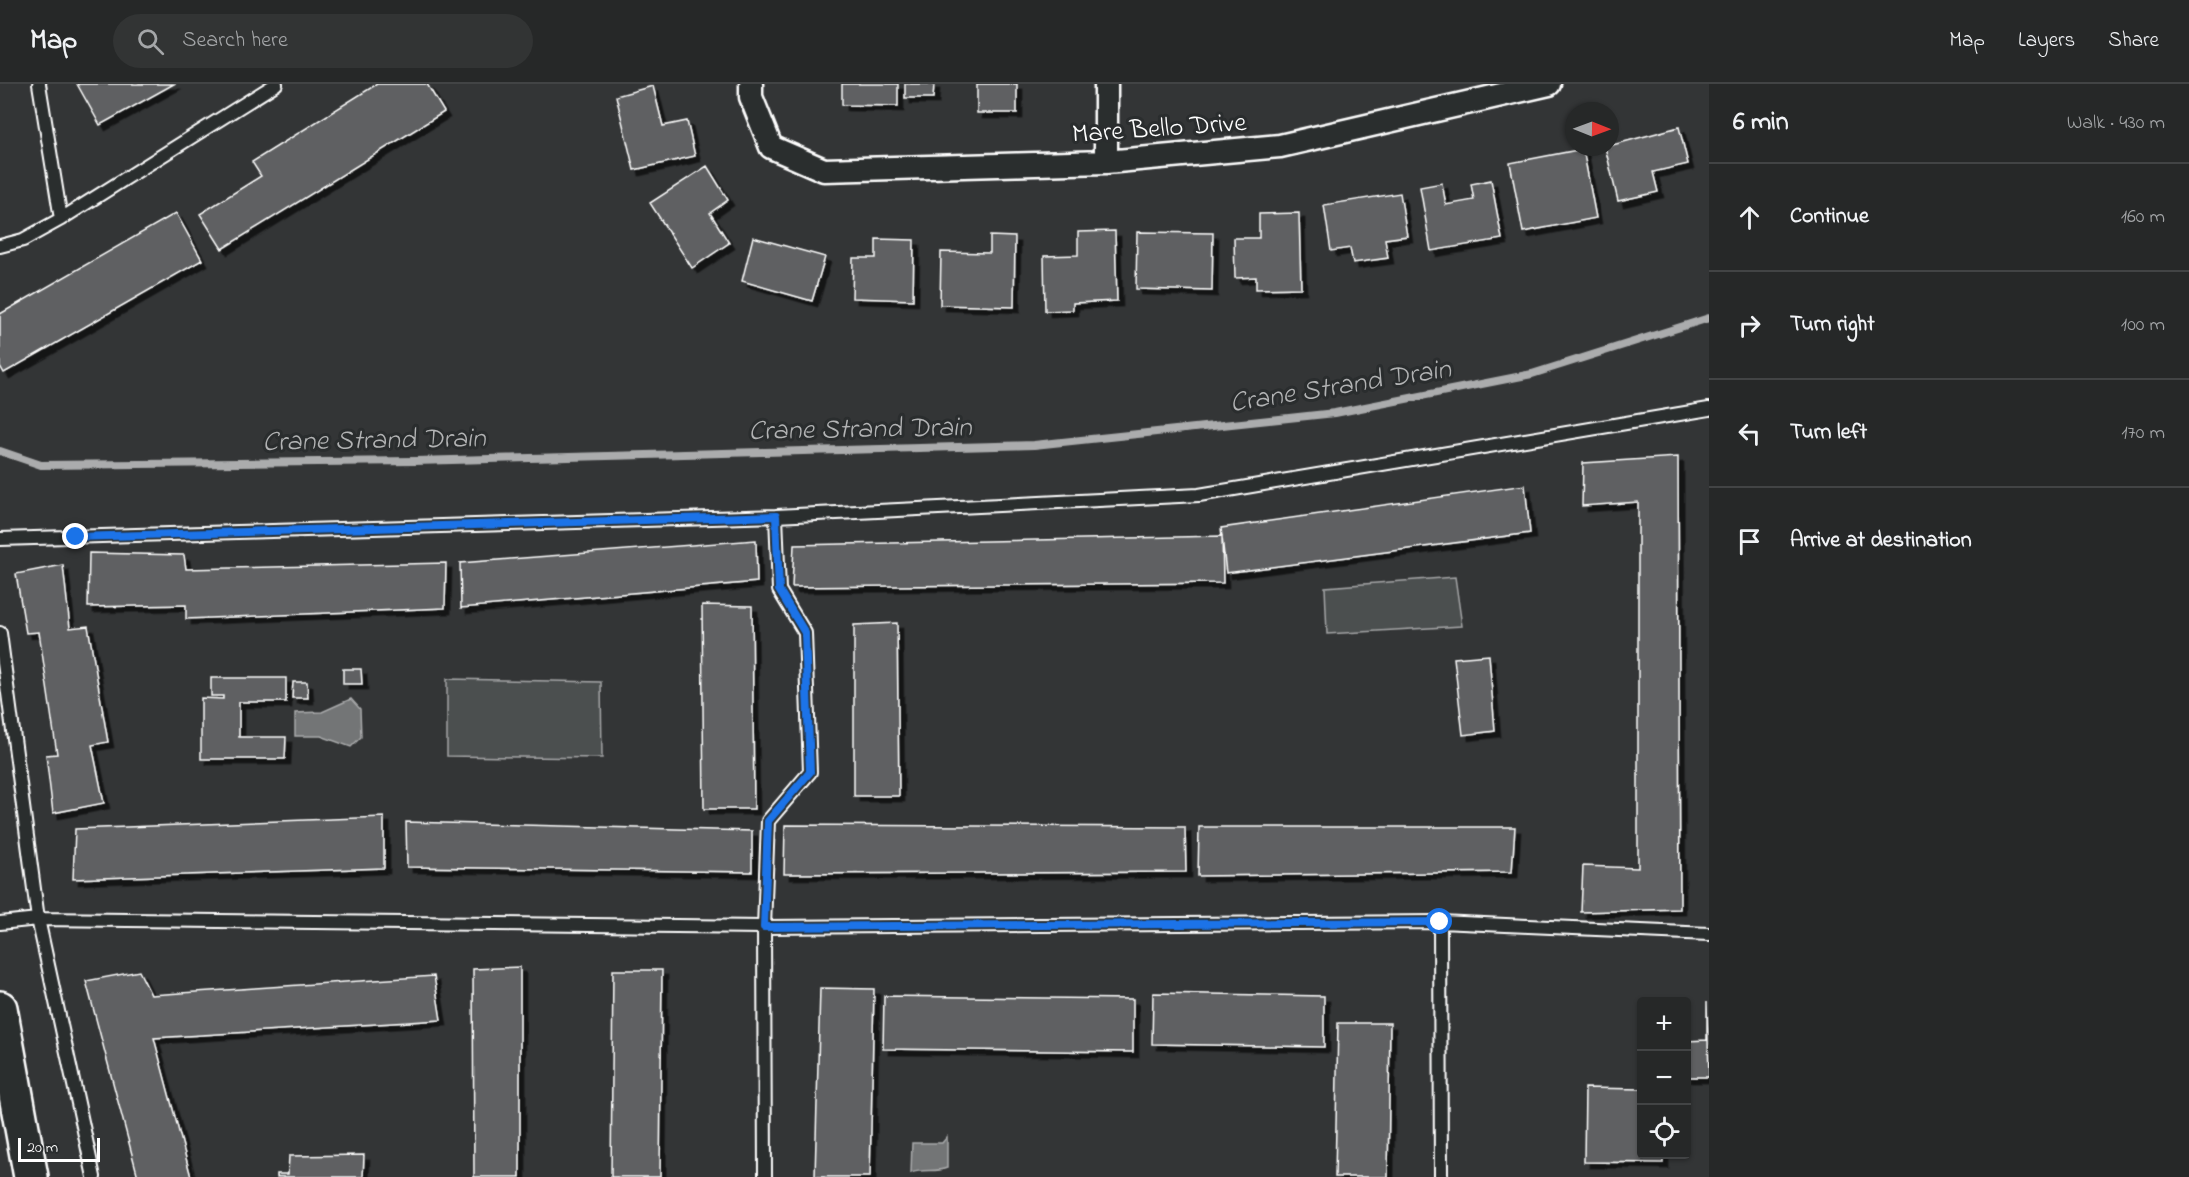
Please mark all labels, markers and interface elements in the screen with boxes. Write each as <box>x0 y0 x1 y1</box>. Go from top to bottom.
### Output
search box <box>113 14 533 68</box>
text: Map <box>30 21 77 62</box>
icon: search <box>134 25 167 58</box>
text: Search here <box>182 25 288 57</box>
text: Map <box>1949 26 1985 56</box>
text: Layers <box>2018 26 2075 56</box>
text: Share <box>2108 26 2159 56</box>
north arrow <box>1565 102 1619 156</box>
street label: Mare Bello Drive <box>1071 104 1249 155</box>
text: 6 min <box>1733 104 1789 142</box>
text: Walk · 430 m <box>2067 109 2165 138</box>
icon: ahead <box>1733 201 1766 234</box>
text: Continue <box>1790 201 1869 233</box>
text: 160 m <box>2121 203 2165 232</box>
icon: right <box>1733 309 1766 342</box>
text: Turn right <box>1790 309 1875 341</box>
text: 100 m <box>2121 311 2165 340</box>
water label: Crane Strand Drain <box>1227 350 1455 425</box>
water label: Crane Strand Drain <box>748 408 973 453</box>
icon: left <box>1733 417 1766 450</box>
text: Turn left <box>1790 417 1867 449</box>
water label: Crane Strand Drain <box>262 419 487 464</box>
text: 170 m <box>2121 419 2165 448</box>
route end <box>62 523 88 549</box>
icon: arrive <box>1733 525 1766 558</box>
text: Arrive at destination <box>1790 525 1972 557</box>
route start <box>1426 908 1452 934</box>
map controls <box>1637 997 1691 1159</box>
button: + <box>1637 997 1691 1051</box>
button: − <box>1637 1051 1691 1105</box>
button: locate <box>1637 1105 1691 1159</box>
scale bar <box>18 1135 100 1162</box>
text: 20 m <box>27 1136 58 1160</box>

